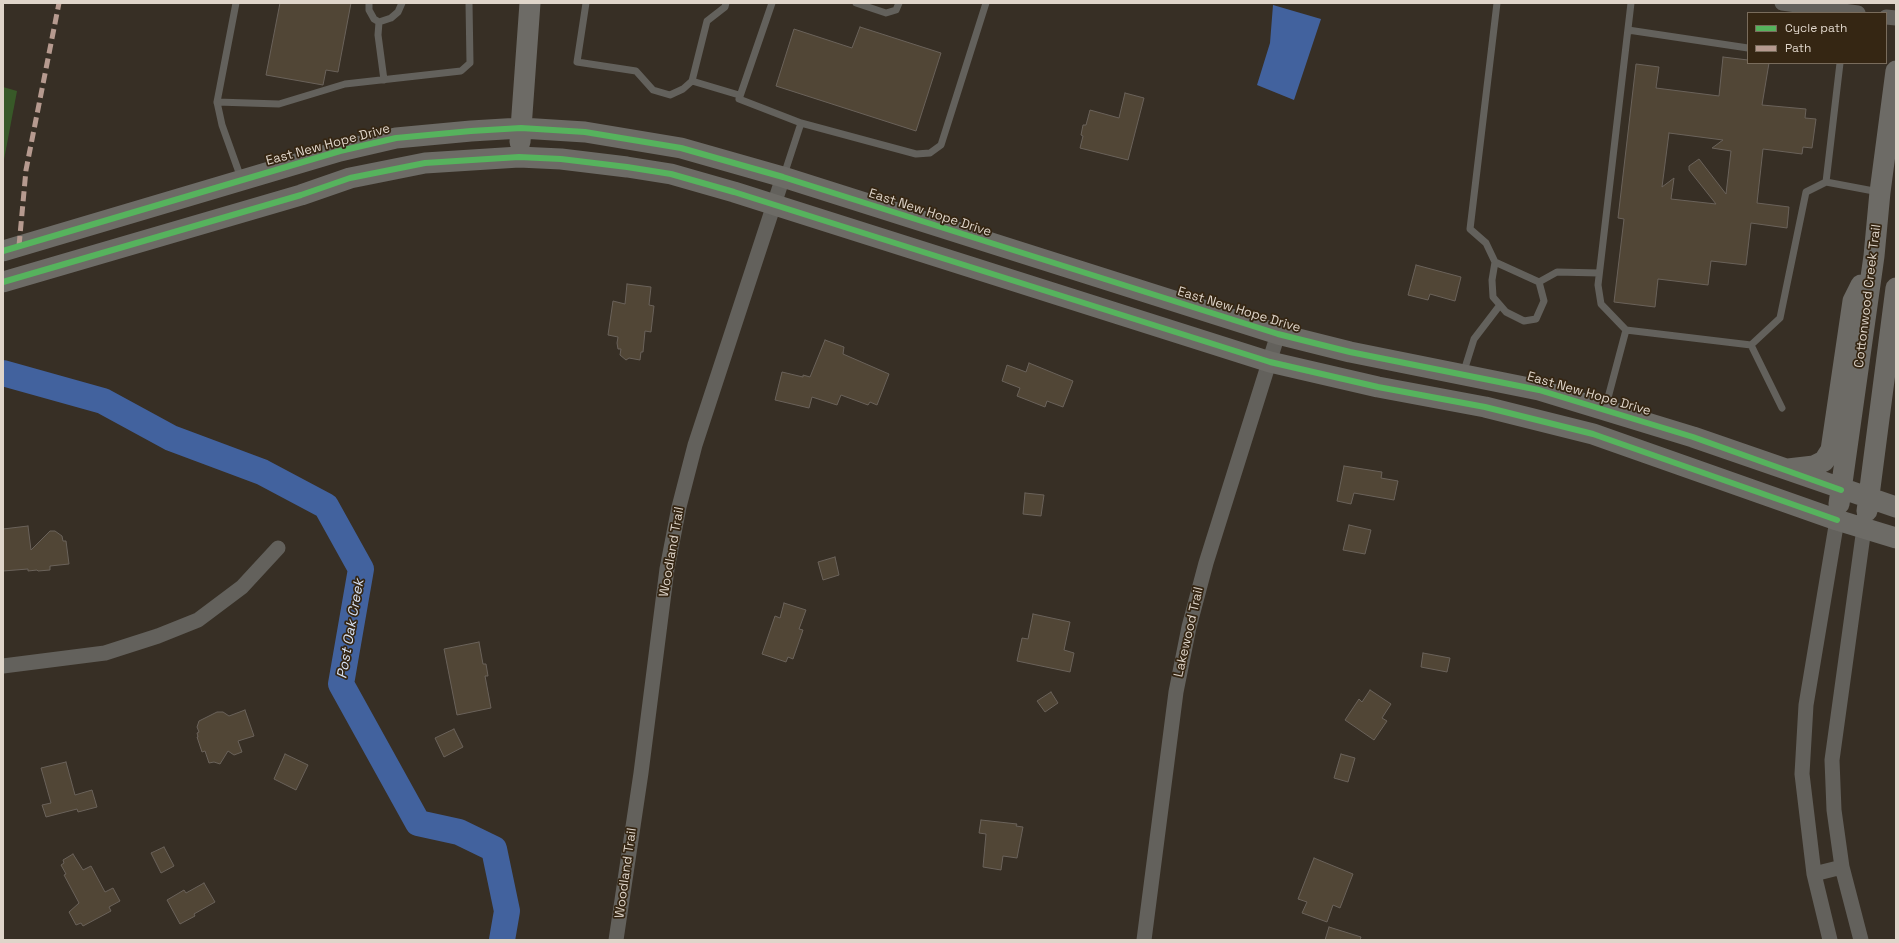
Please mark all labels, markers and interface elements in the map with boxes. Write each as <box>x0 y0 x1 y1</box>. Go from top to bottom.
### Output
legend <box>1747 12 1887 64</box>
text: Cycle path <box>1785 20 1847 36</box>
text: Path <box>1785 40 1811 56</box>
street label: East New Hope Drive <box>264 121 392 169</box>
street label: East New Hope Drive <box>867 186 993 240</box>
street label: Cottonwood Creek Trail <box>1851 223 1885 369</box>
street label: East New Hope Drive <box>1176 284 1302 336</box>
street label: East New Hope Drive <box>1525 369 1653 419</box>
street label: Woodland Trail <box>656 506 688 598</box>
water label: Post Oak Creek <box>334 578 368 680</box>
street label: Lakewood Trail <box>1171 585 1207 679</box>
street label: Woodland Trail <box>612 827 640 919</box>

